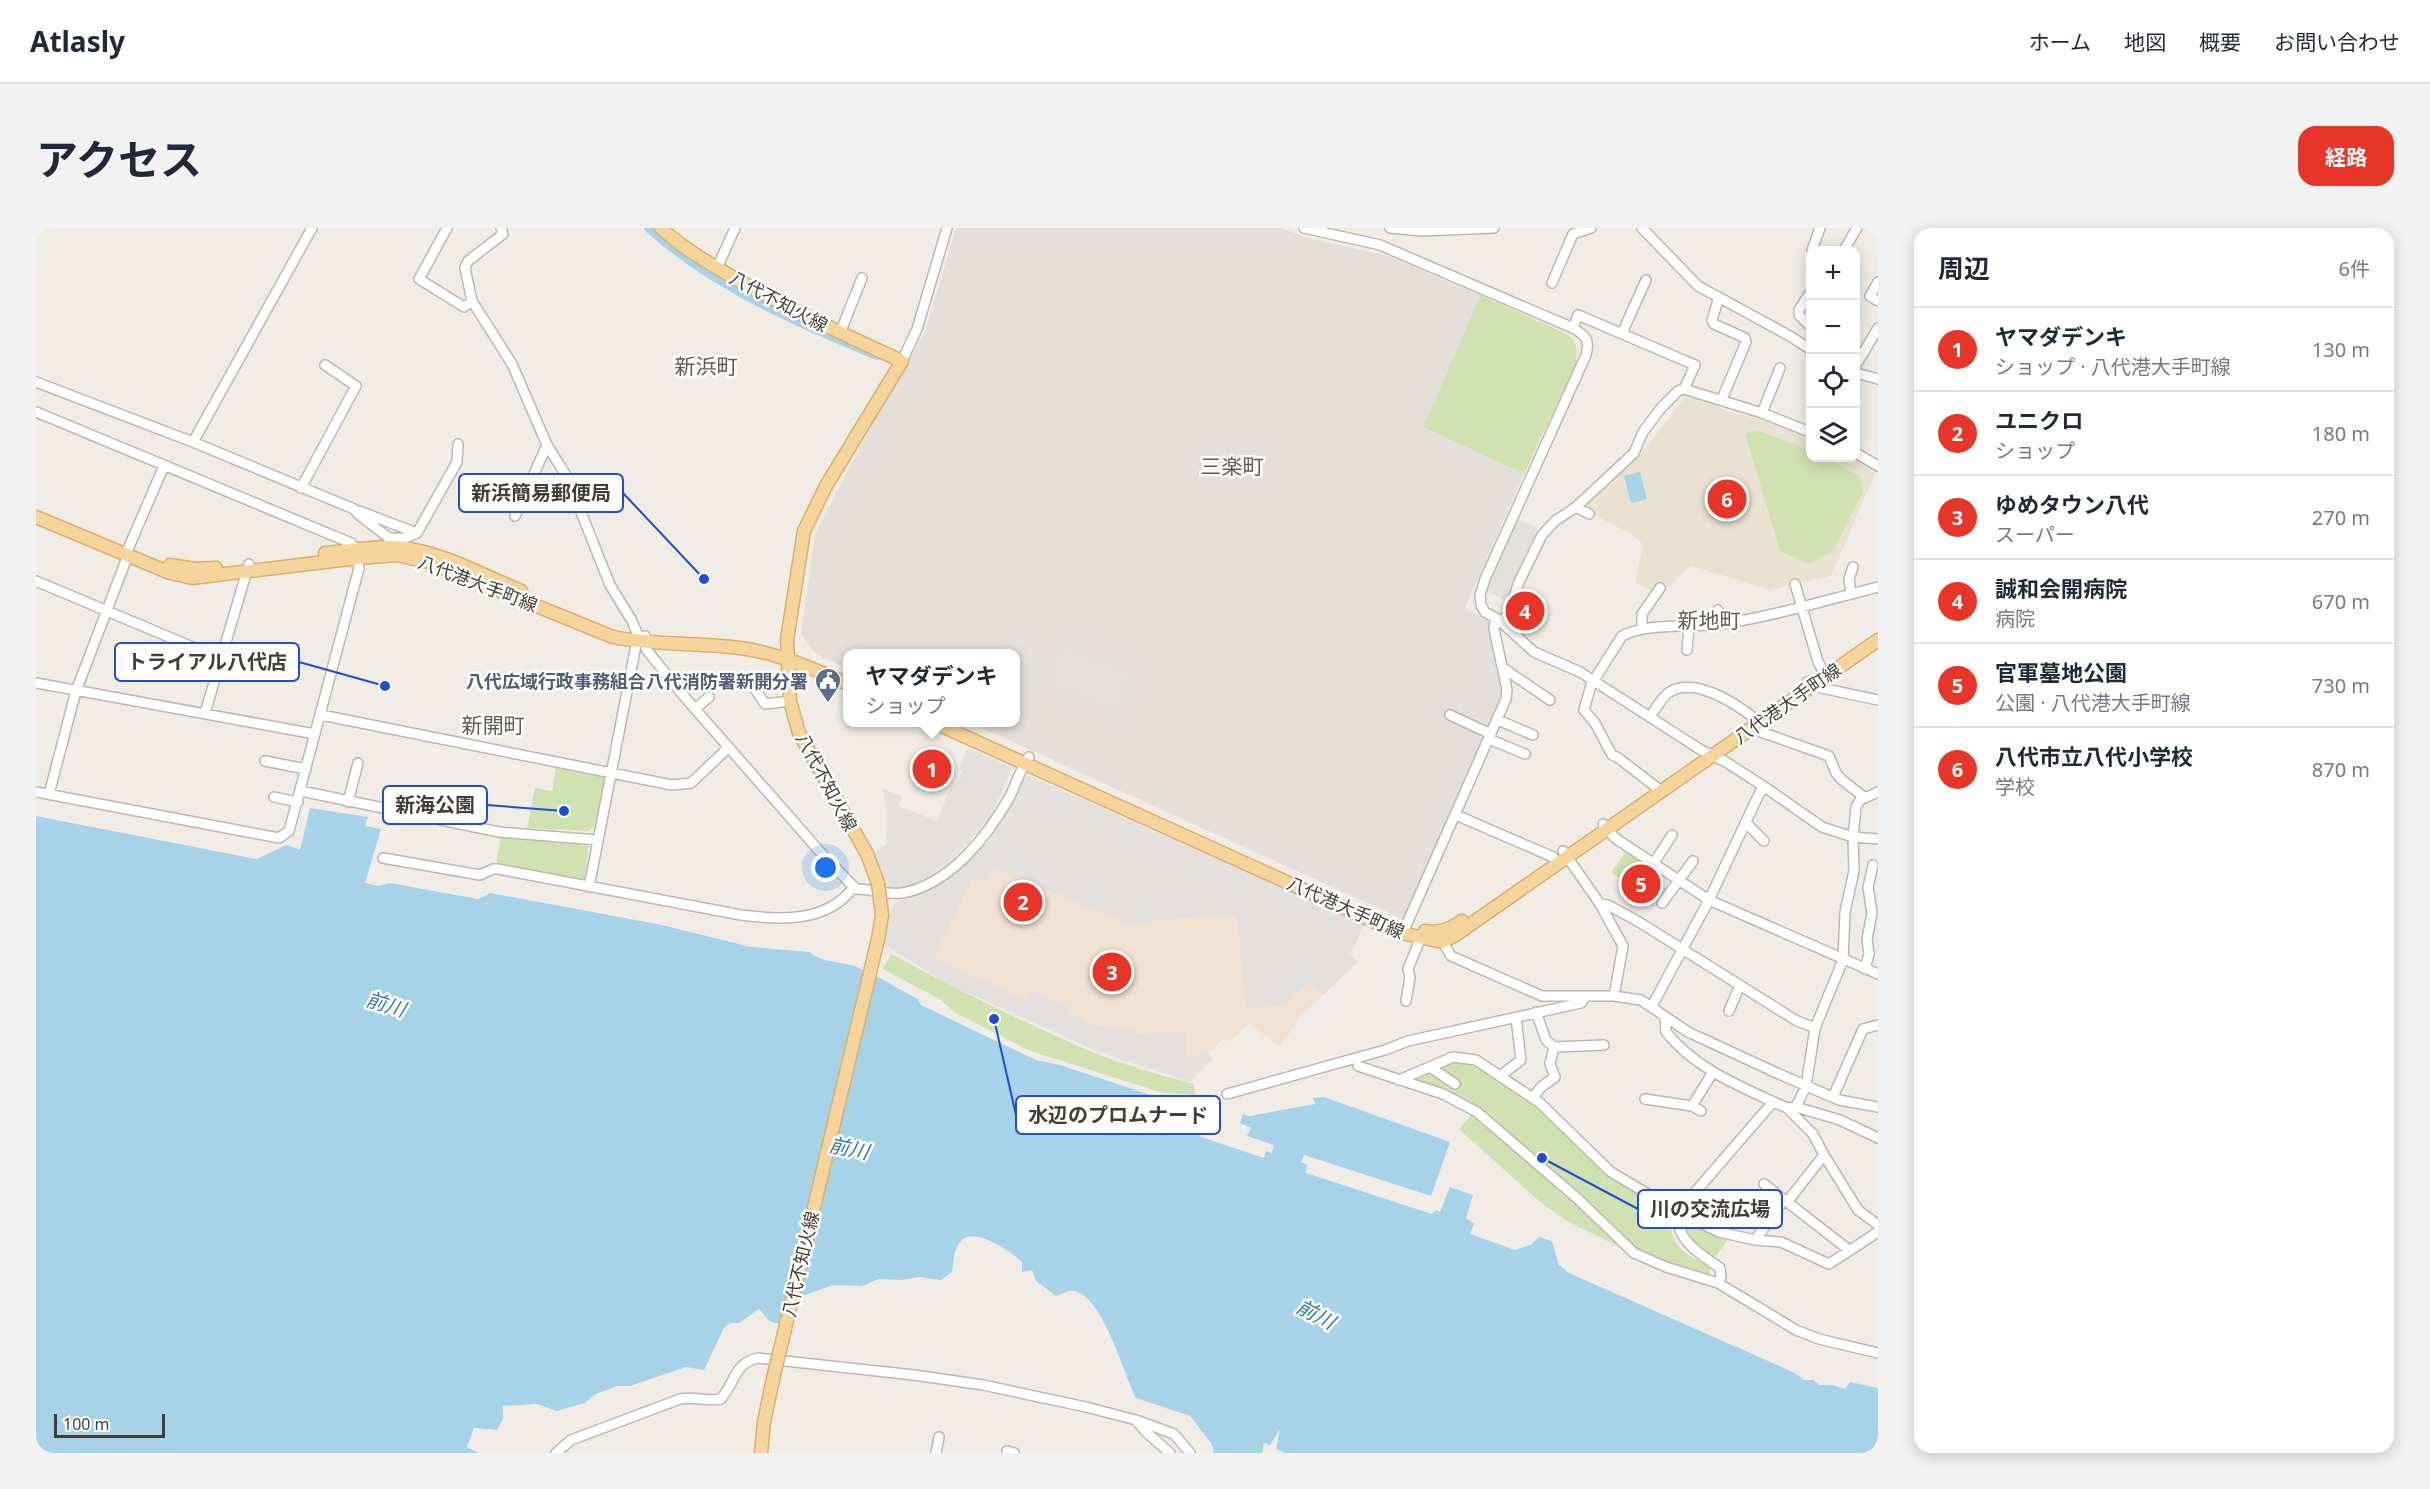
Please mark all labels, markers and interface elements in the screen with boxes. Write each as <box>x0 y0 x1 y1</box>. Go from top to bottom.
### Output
text: Atlasly <box>30 22 125 60</box>
text: ホーム <box>2029 28 2091 56</box>
text: 地図 <box>2124 28 2166 56</box>
text: 概要 <box>2199 28 2241 56</box>
text: お問い合わせ <box>2274 28 2400 56</box>
button: 経路 <box>2298 126 2394 186</box>
text: アクセス <box>36 130 202 187</box>
map controls <box>1806 246 1860 462</box>
button: + <box>1806 246 1860 300</box>
text: 周辺 <box>1938 250 1990 286</box>
text: 6件 <box>2339 255 2370 282</box>
street label: 八代不知火線 <box>726 265 832 337</box>
button: − <box>1806 300 1860 354</box>
text: ヤマダデンキ <box>1995 321 2127 351</box>
text: 1 <box>1952 336 1963 363</box>
text: 130 m <box>2312 336 2370 363</box>
district label: 新浜町 <box>675 352 738 380</box>
text: ショップ · 八代港大手町線 <box>1995 353 2231 380</box>
button: locate <box>1806 354 1860 408</box>
text: ユニクロ <box>1995 405 2083 435</box>
button: layers <box>1806 408 1860 462</box>
text: 2 <box>1952 420 1963 447</box>
text: 180 m <box>2312 420 2370 447</box>
text: ショップ <box>1995 437 2075 464</box>
district label: 三楽町 <box>1201 452 1264 480</box>
callout: 新浜簡易郵便局 <box>459 474 623 512</box>
pin: 6 <box>1708 476 1746 522</box>
text: 新浜簡易郵便局 <box>471 479 611 506</box>
text: ゆめタウン八代 <box>1995 489 2149 519</box>
text: 3 <box>1952 504 1963 531</box>
text: 270 m <box>2312 504 2370 531</box>
text: スーパー <box>1995 521 2075 548</box>
street label: 八代港大手町線 <box>415 549 541 617</box>
text: 誠和会開病院 <box>1995 573 2127 603</box>
pin: 4 <box>1506 588 1544 634</box>
text: 4 <box>1952 588 1963 615</box>
text: 670 m <box>2312 588 2370 615</box>
text: 病院 <box>1995 605 2035 632</box>
district label: 新地町 <box>1678 606 1741 634</box>
callout: トライアル八代店 <box>115 643 299 681</box>
text: トライアル八代店 <box>127 648 287 675</box>
popup <box>843 649 1020 727</box>
street label: 八代港大手町線 <box>1729 657 1845 749</box>
text: 官軍墓地公園 <box>1995 657 2127 687</box>
text: ヤマダデンキ <box>865 660 998 690</box>
public building icon: 八代広域行政事務組合八代消防署新開分署 <box>813 666 843 704</box>
place label: 八代広域行政事務組合八代消防署新開分署 <box>466 669 808 693</box>
text: 5 <box>1952 672 1963 699</box>
text: 730 m <box>2312 672 2370 699</box>
text: 公園 · 八代港大手町線 <box>1995 689 2191 716</box>
text: ショップ <box>865 692 945 719</box>
district label: 新開町 <box>462 711 525 739</box>
street label: 八代不知火線 <box>791 729 863 835</box>
text: 八代市立八代小学校 <box>1995 741 2193 771</box>
pin: 1 <box>912 746 952 792</box>
text: 6 <box>1952 756 1963 783</box>
text: 870 m <box>2312 756 2370 783</box>
text: 学校 <box>1995 773 2035 800</box>
callout: 新海公園 <box>383 786 487 824</box>
text: 新海公園 <box>395 791 475 818</box>
your location <box>811 853 840 882</box>
pin: 5 <box>1622 862 1660 906</box>
street label: 八代港大手町線 <box>1284 870 1408 944</box>
pin: 2 <box>1004 880 1042 924</box>
pin: 3 <box>1092 950 1132 994</box>
water label: 前川 <box>363 985 411 1023</box>
callout: 水辺のプロムナード <box>1016 1096 1220 1134</box>
text: 水辺のプロムナード <box>1028 1101 1208 1128</box>
water label: 前川 <box>827 1131 873 1166</box>
callout: 川の交流広場 <box>1638 1190 1782 1228</box>
text: 川の交流広場 <box>1650 1195 1770 1222</box>
street label: 八代不知火線 <box>776 1209 824 1319</box>
water label: 前川 <box>1292 1293 1342 1336</box>
scale bar <box>54 1411 165 1438</box>
text: 100 m <box>63 1413 110 1435</box>

